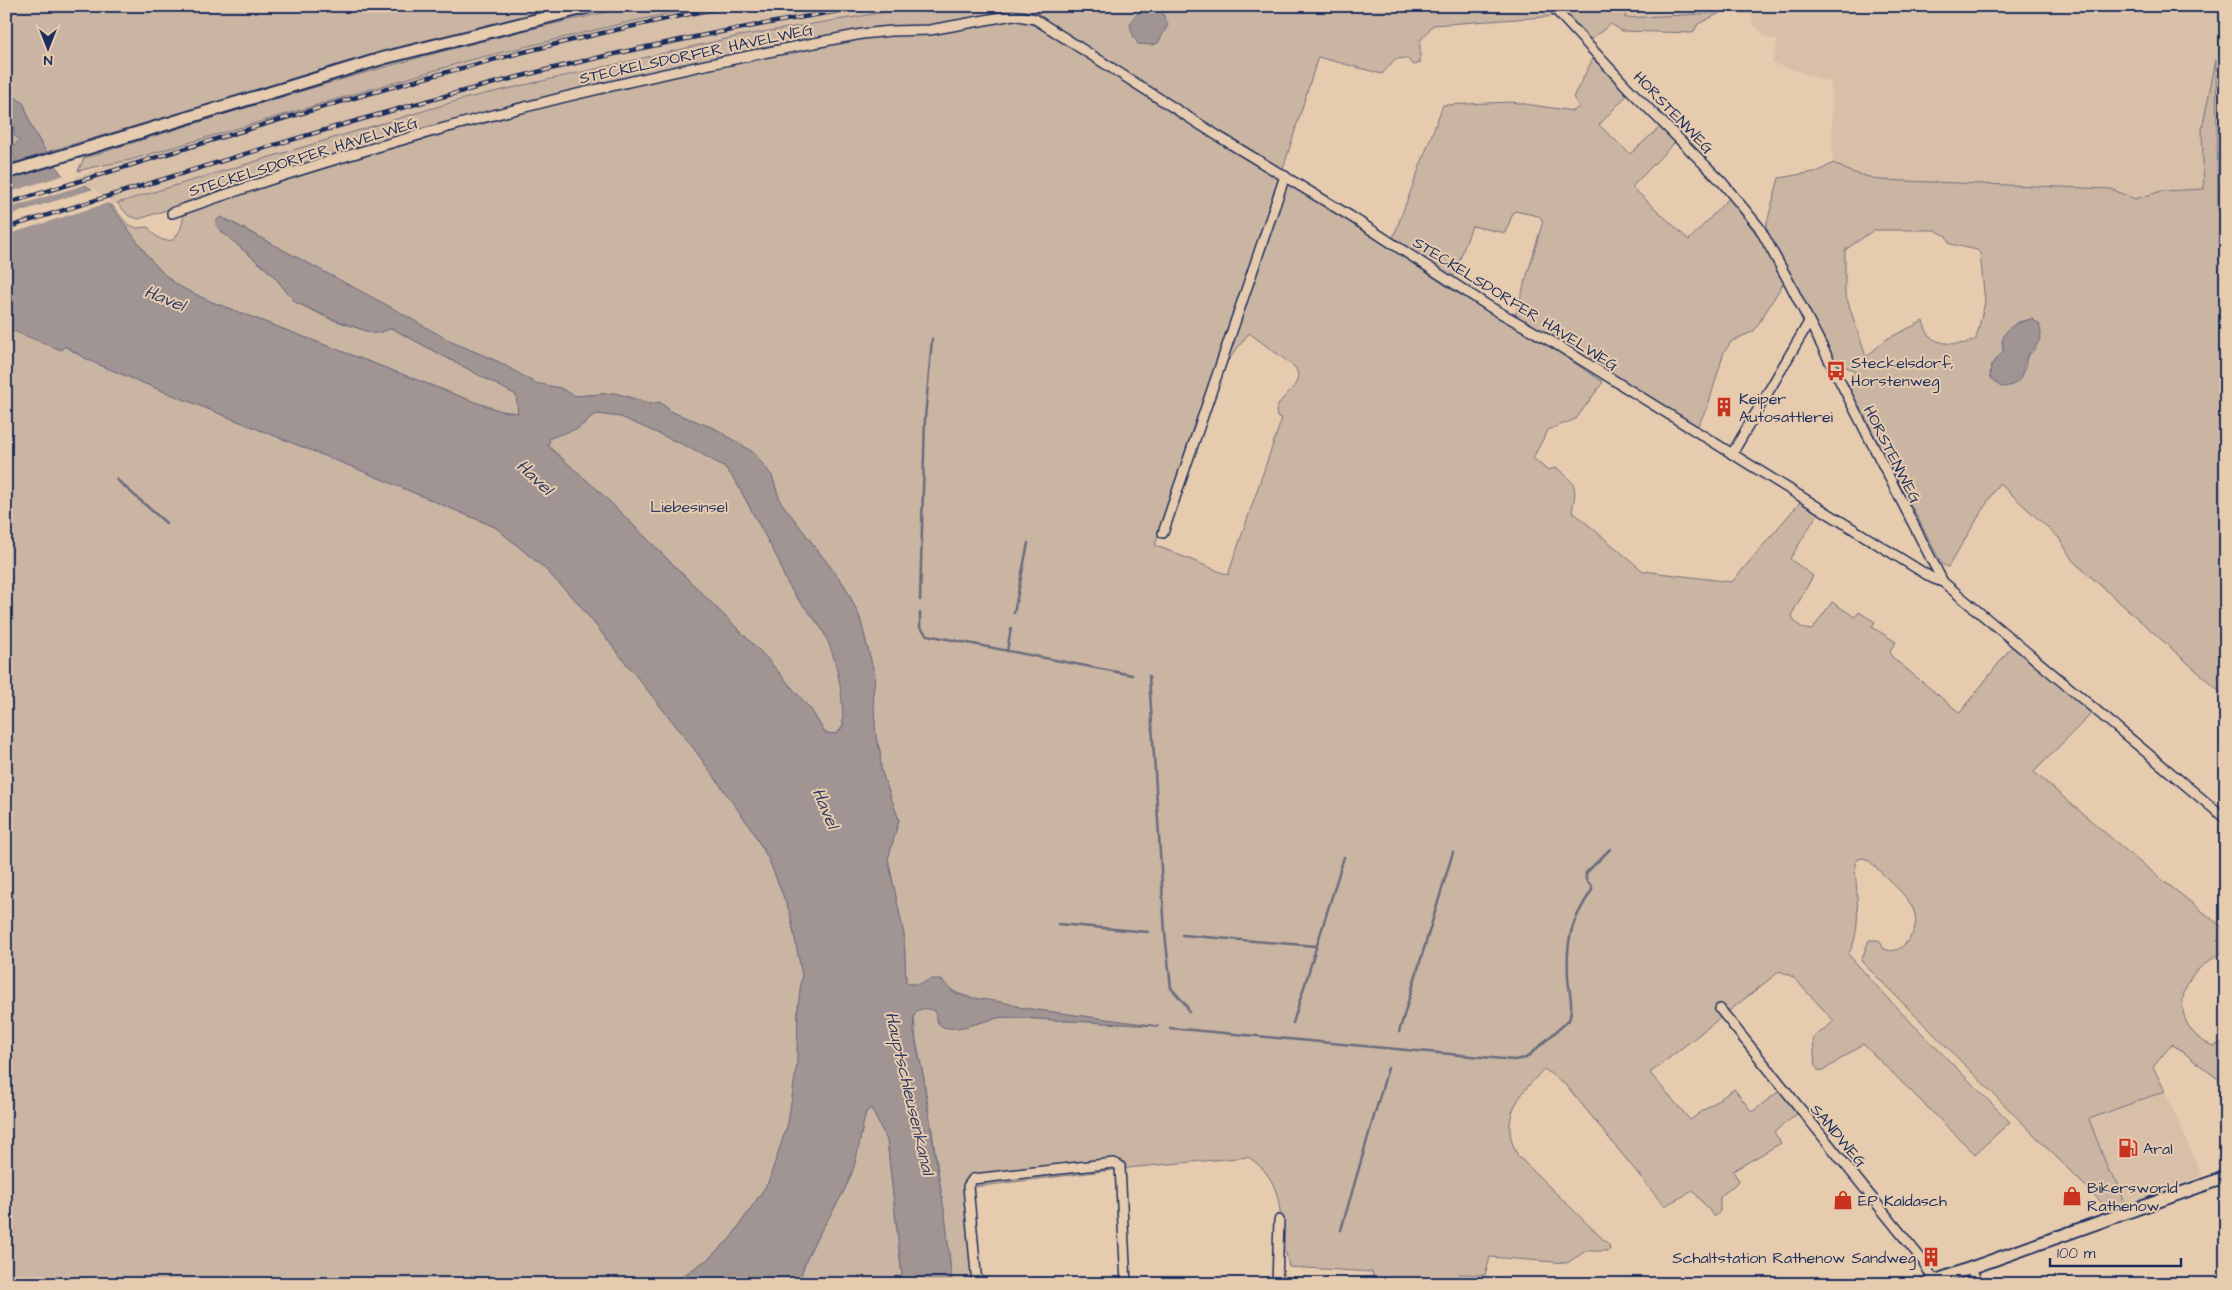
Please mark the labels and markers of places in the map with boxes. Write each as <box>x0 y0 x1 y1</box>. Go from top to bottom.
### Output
place label: Steckelsdorf, Horstenweg <box>1851 352 1954 393</box>
bus stop icon: Steckelsdorf, Horstenweg <box>1825 360 1847 382</box>
place label: Keiper Autosattlerei <box>1739 388 1834 428</box>
building icon: Keiper Autosattlerei <box>1713 396 1735 418</box>
fuel station icon: Aral <box>2117 1137 2139 1159</box>
place label: Aral <box>2143 1138 2173 1160</box>
place label: Bikersworld Rathenow <box>2087 1177 2178 1217</box>
shop icon: Bikersworld Rathenow <box>2061 1185 2083 1207</box>
shop icon: EP Kaldasch <box>1832 1189 1854 1211</box>
place label: EP Kaldasch <box>1858 1190 1947 1212</box>
building icon: Schaltstation Rathenow Sandweg <box>1920 1246 1942 1268</box>
place label: Schaltstation Rathenow Sandweg <box>1672 1247 1916 1270</box>

